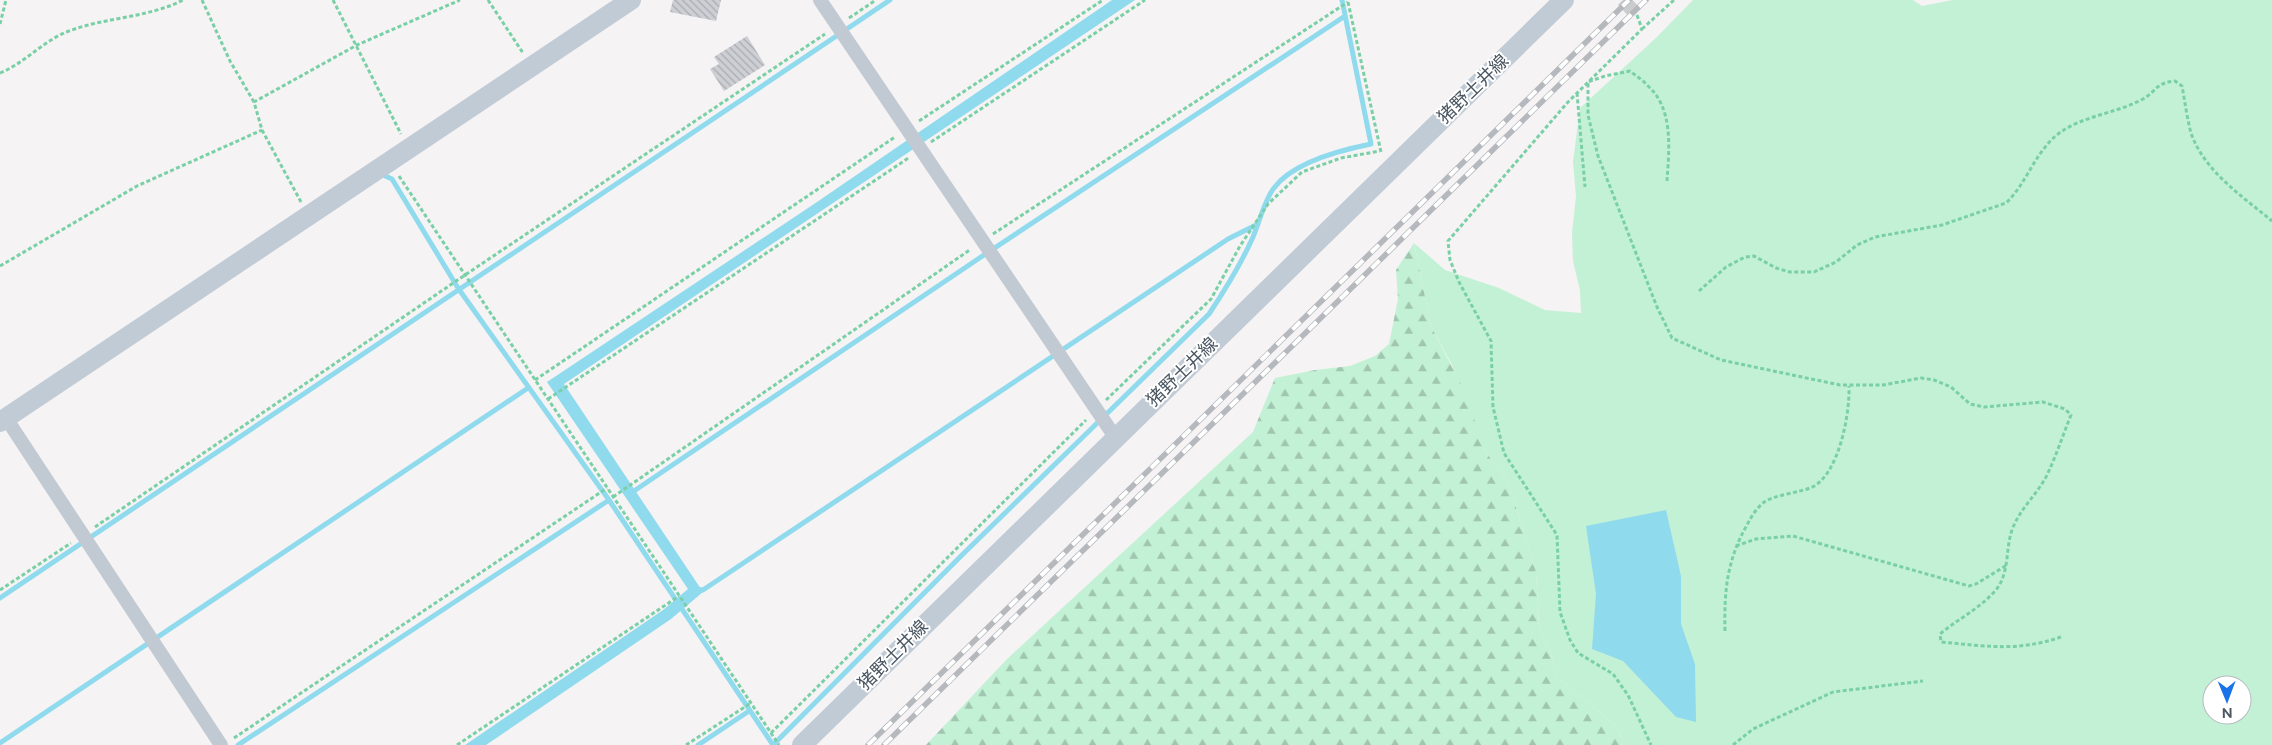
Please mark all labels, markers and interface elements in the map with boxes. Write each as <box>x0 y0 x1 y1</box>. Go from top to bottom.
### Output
street label: 猪野土井線 <box>1433 50 1513 128</box>
street label: 猪野土井線 <box>1142 333 1222 411</box>
street label: 猪野土井線 <box>853 615 933 695</box>
north arrow <box>2202 675 2252 725</box>
text: N <box>2222 704 2233 721</box>

